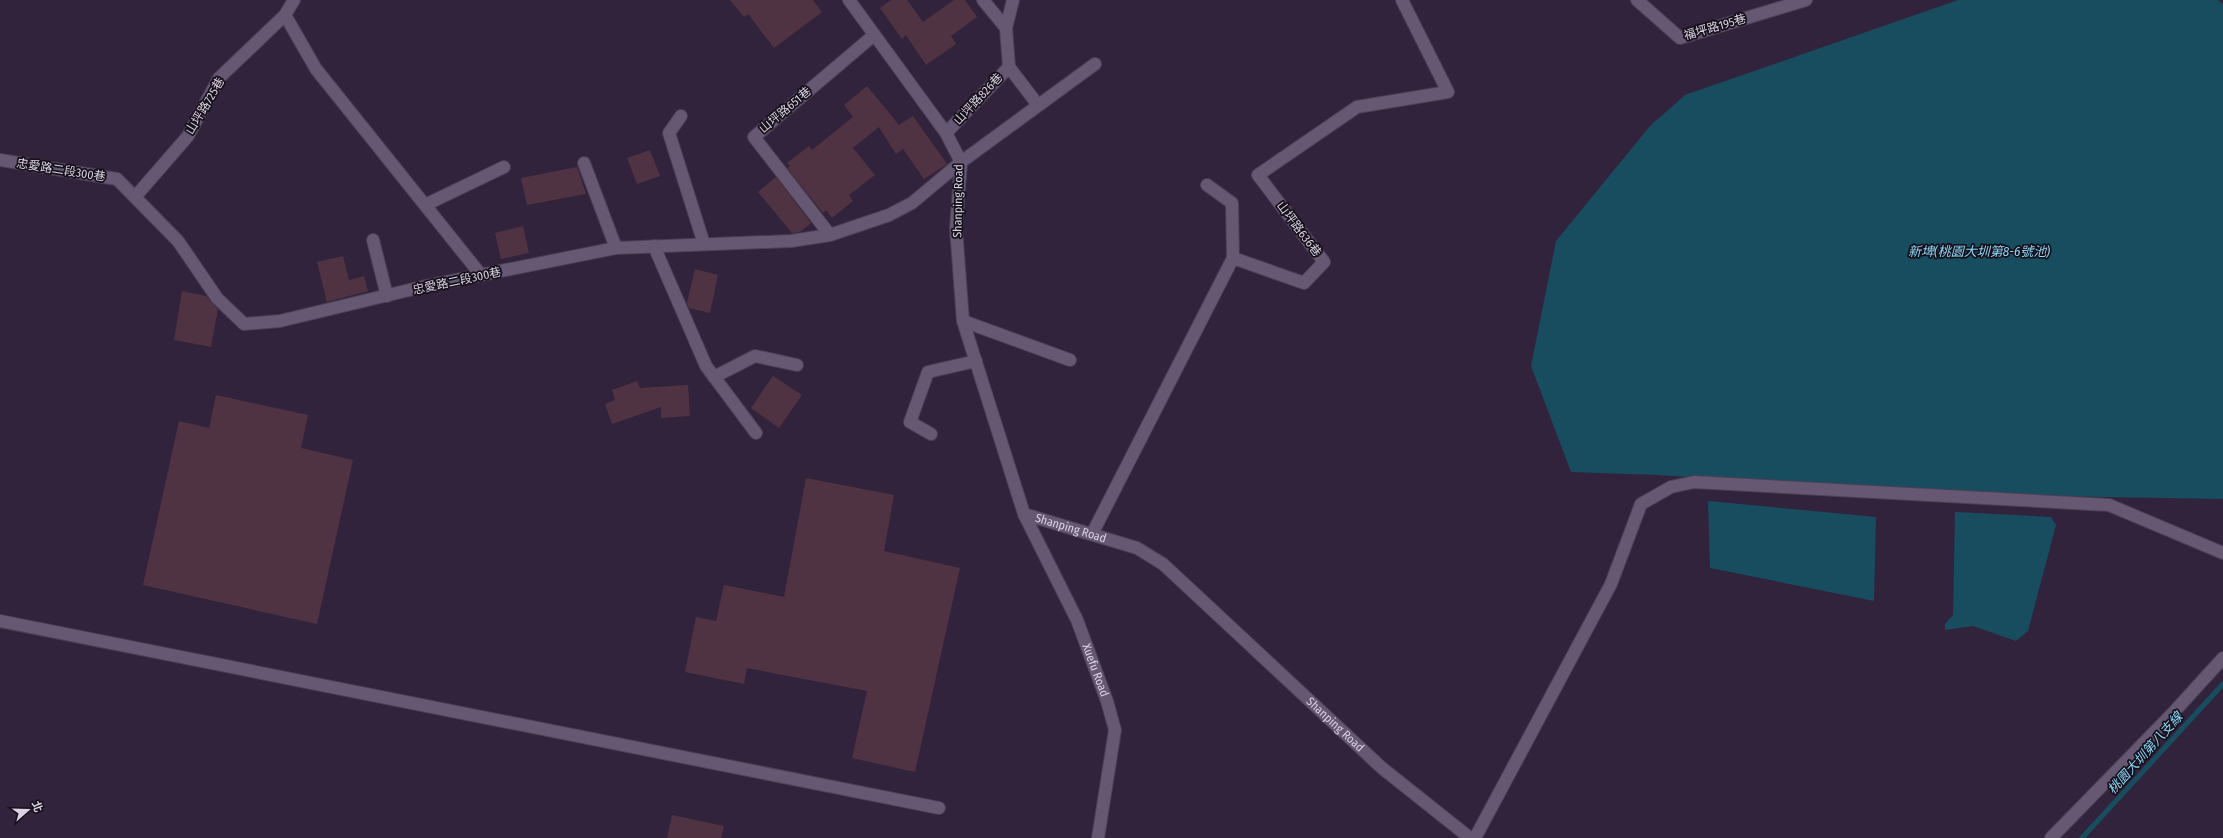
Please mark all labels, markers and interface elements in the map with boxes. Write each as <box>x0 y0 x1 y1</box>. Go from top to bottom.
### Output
street label: 福坪路195巷 <box>1682 11 1748 43</box>
street label: 山坪路826巷 <box>951 70 1005 128</box>
street label: 山坪路725巷 <box>183 75 227 137</box>
street label: 山坪路651巷 <box>756 84 814 136</box>
street label: 忠愛路二段300巷 <box>15 156 107 184</box>
street label: Shanping Road <box>950 164 966 238</box>
street label: 山坪路636巷 <box>1274 199 1324 259</box>
water label: 新埤(桃園大圳第8-6號池) <box>1908 244 2050 259</box>
street label: 忠愛路二段300巷 <box>412 265 502 297</box>
street label: Shanping Road <box>1034 511 1108 545</box>
street label: Xuefu Road <box>1079 642 1112 699</box>
street label: Shanping Road <box>1303 694 1367 755</box>
water label: 桃園大圳第八支線 <box>2105 708 2187 797</box>
north arrow <box>8 790 48 830</box>
text: 北 <box>29 799 45 814</box>

